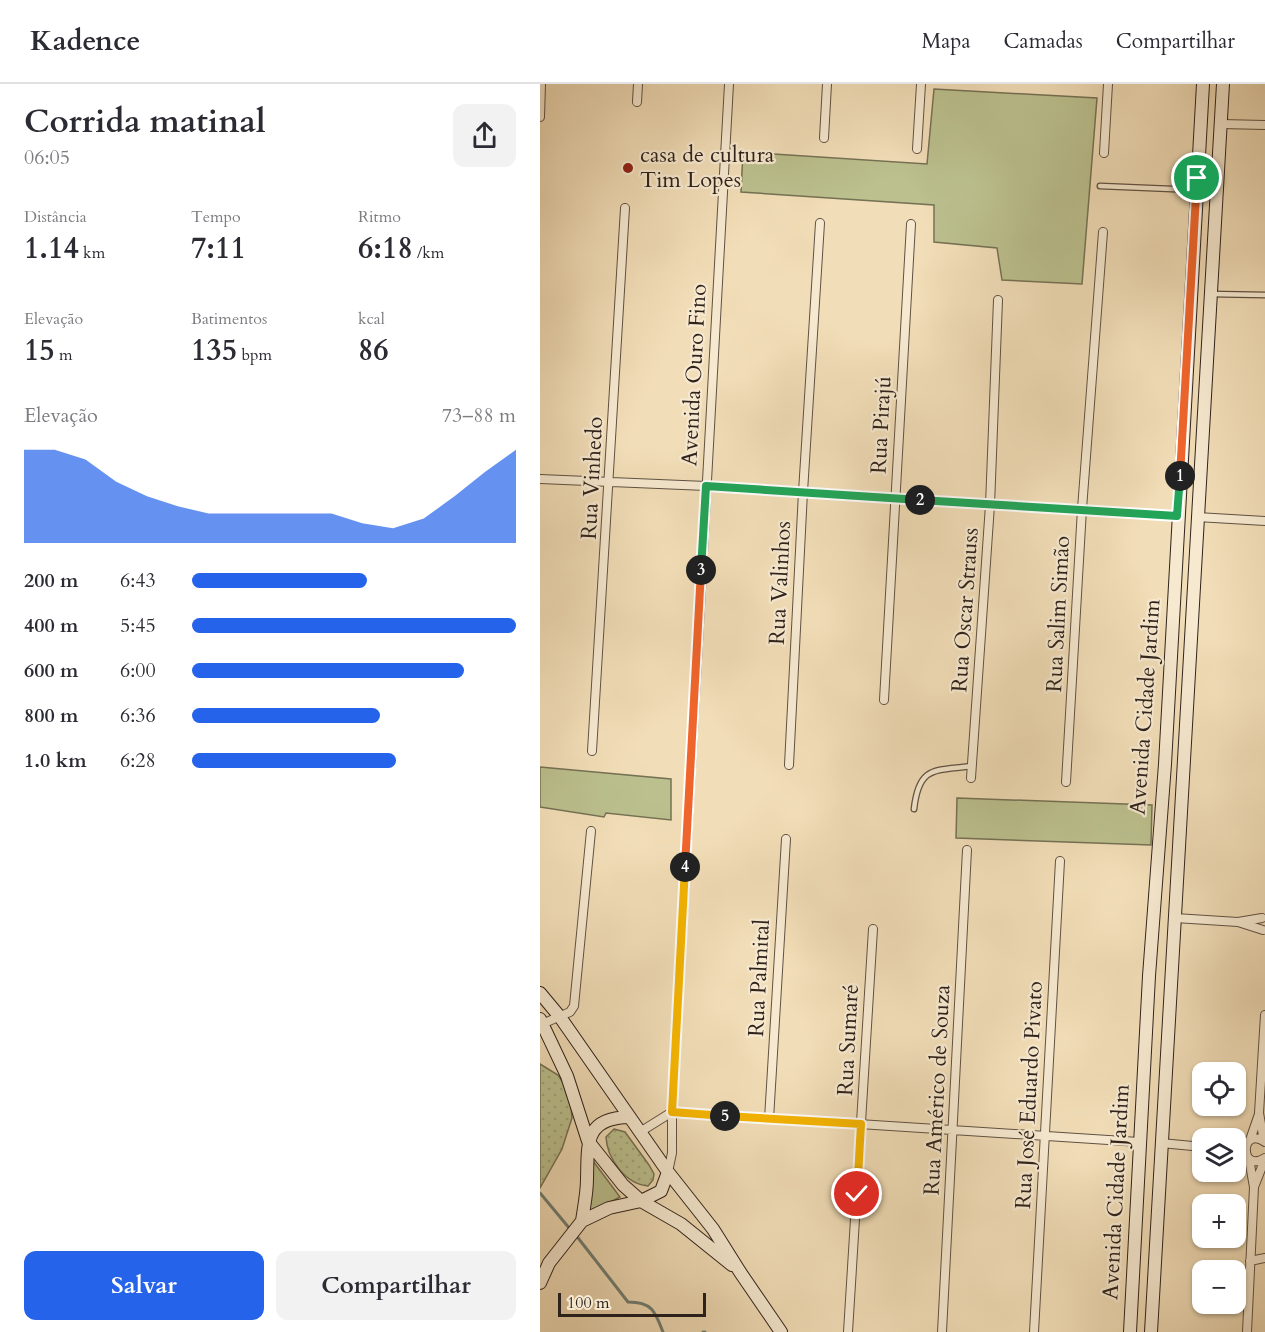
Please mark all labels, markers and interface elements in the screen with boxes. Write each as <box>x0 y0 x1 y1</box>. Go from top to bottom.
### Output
text: Kadence <box>30 22 140 60</box>
text: Mapa <box>921 27 971 56</box>
text: Camadas <box>1004 27 1083 56</box>
text: Compartilhar <box>1116 27 1235 56</box>
text: Corrida matinal <box>24 99 266 144</box>
button: share <box>453 104 516 167</box>
place label: casa de cultura Tim Lopes <box>640 140 775 195</box>
text: 06:05 <box>24 144 70 171</box>
pin <box>1171 152 1222 203</box>
marker: casa de cultura Tim Lopes <box>621 161 635 175</box>
icon: arrive <box>1180 161 1213 194</box>
text: Distância <box>24 206 87 228</box>
text: Tempo <box>191 206 241 228</box>
text: Ritmo <box>358 206 401 228</box>
text: 1.14 <box>24 228 79 269</box>
text: 7:11 <box>191 228 246 269</box>
text: 6:18 <box>358 228 413 269</box>
text: km <box>79 242 105 264</box>
text: /km <box>413 242 444 264</box>
street label: Avenida Ouro Fino <box>674 283 714 467</box>
text: Elevação <box>24 308 83 330</box>
text: Batimentos <box>191 308 267 330</box>
text: kcal <box>358 308 385 330</box>
text: 15 <box>24 330 55 371</box>
text: 135 <box>191 330 237 371</box>
text: 86 <box>358 330 389 371</box>
text: m <box>55 344 73 366</box>
text: bpm <box>237 344 272 366</box>
street label: Rua Pirajú <box>863 375 899 475</box>
text: Elevação <box>24 402 98 429</box>
text: 73–88 m <box>442 402 516 429</box>
street label: Rua Vinhedo <box>574 416 610 540</box>
pin: 1 <box>1165 461 1195 491</box>
text: 1 <box>1176 465 1184 487</box>
pin: 2 <box>905 485 935 515</box>
text: 2 <box>916 489 924 511</box>
street label: Rua Valinhos <box>762 520 798 646</box>
street label: Rua Oscar Strauss <box>944 527 986 693</box>
street label: Rua Salim Simão <box>1039 535 1077 693</box>
pin: 3 <box>686 555 716 585</box>
text: 3 <box>697 559 705 581</box>
text: 200 m <box>24 567 79 594</box>
text: 6:43 <box>120 567 156 594</box>
street label: Avenida Cidade Jardim <box>1123 598 1168 816</box>
text: 400 m <box>24 612 79 639</box>
text: 5:45 <box>120 612 156 639</box>
text: 600 m <box>24 657 79 684</box>
text: 6:00 <box>120 657 156 684</box>
text: 800 m <box>24 702 79 729</box>
text: 6:36 <box>120 702 156 729</box>
text: 1.0 km <box>24 747 87 774</box>
text: 6:28 <box>120 747 156 774</box>
pin: 4 <box>670 852 700 882</box>
text: 4 <box>681 856 689 878</box>
street label: Rua Palmital <box>741 918 777 1038</box>
street label: Rua José Eduardo Pivato <box>1008 980 1050 1210</box>
street label: Rua Sumaré <box>830 983 866 1097</box>
street label: Rua Américo de Souza <box>916 983 958 1196</box>
map controls <box>1192 1062 1246 1314</box>
button: locate <box>1192 1062 1246 1116</box>
street label: Avenida Cidade Jardim <box>1095 1083 1137 1301</box>
pin: 5 <box>710 1101 740 1131</box>
text: 5 <box>721 1105 729 1127</box>
button: layers <box>1192 1128 1246 1182</box>
pin <box>831 1168 882 1219</box>
icon: check <box>840 1177 873 1210</box>
button: + <box>1192 1194 1246 1248</box>
button: Salvar <box>24 1251 264 1320</box>
button: Compartilhar <box>276 1251 516 1320</box>
button: − <box>1192 1260 1246 1314</box>
scale bar <box>558 1290 706 1318</box>
text: 100 m <box>567 1292 609 1314</box>

